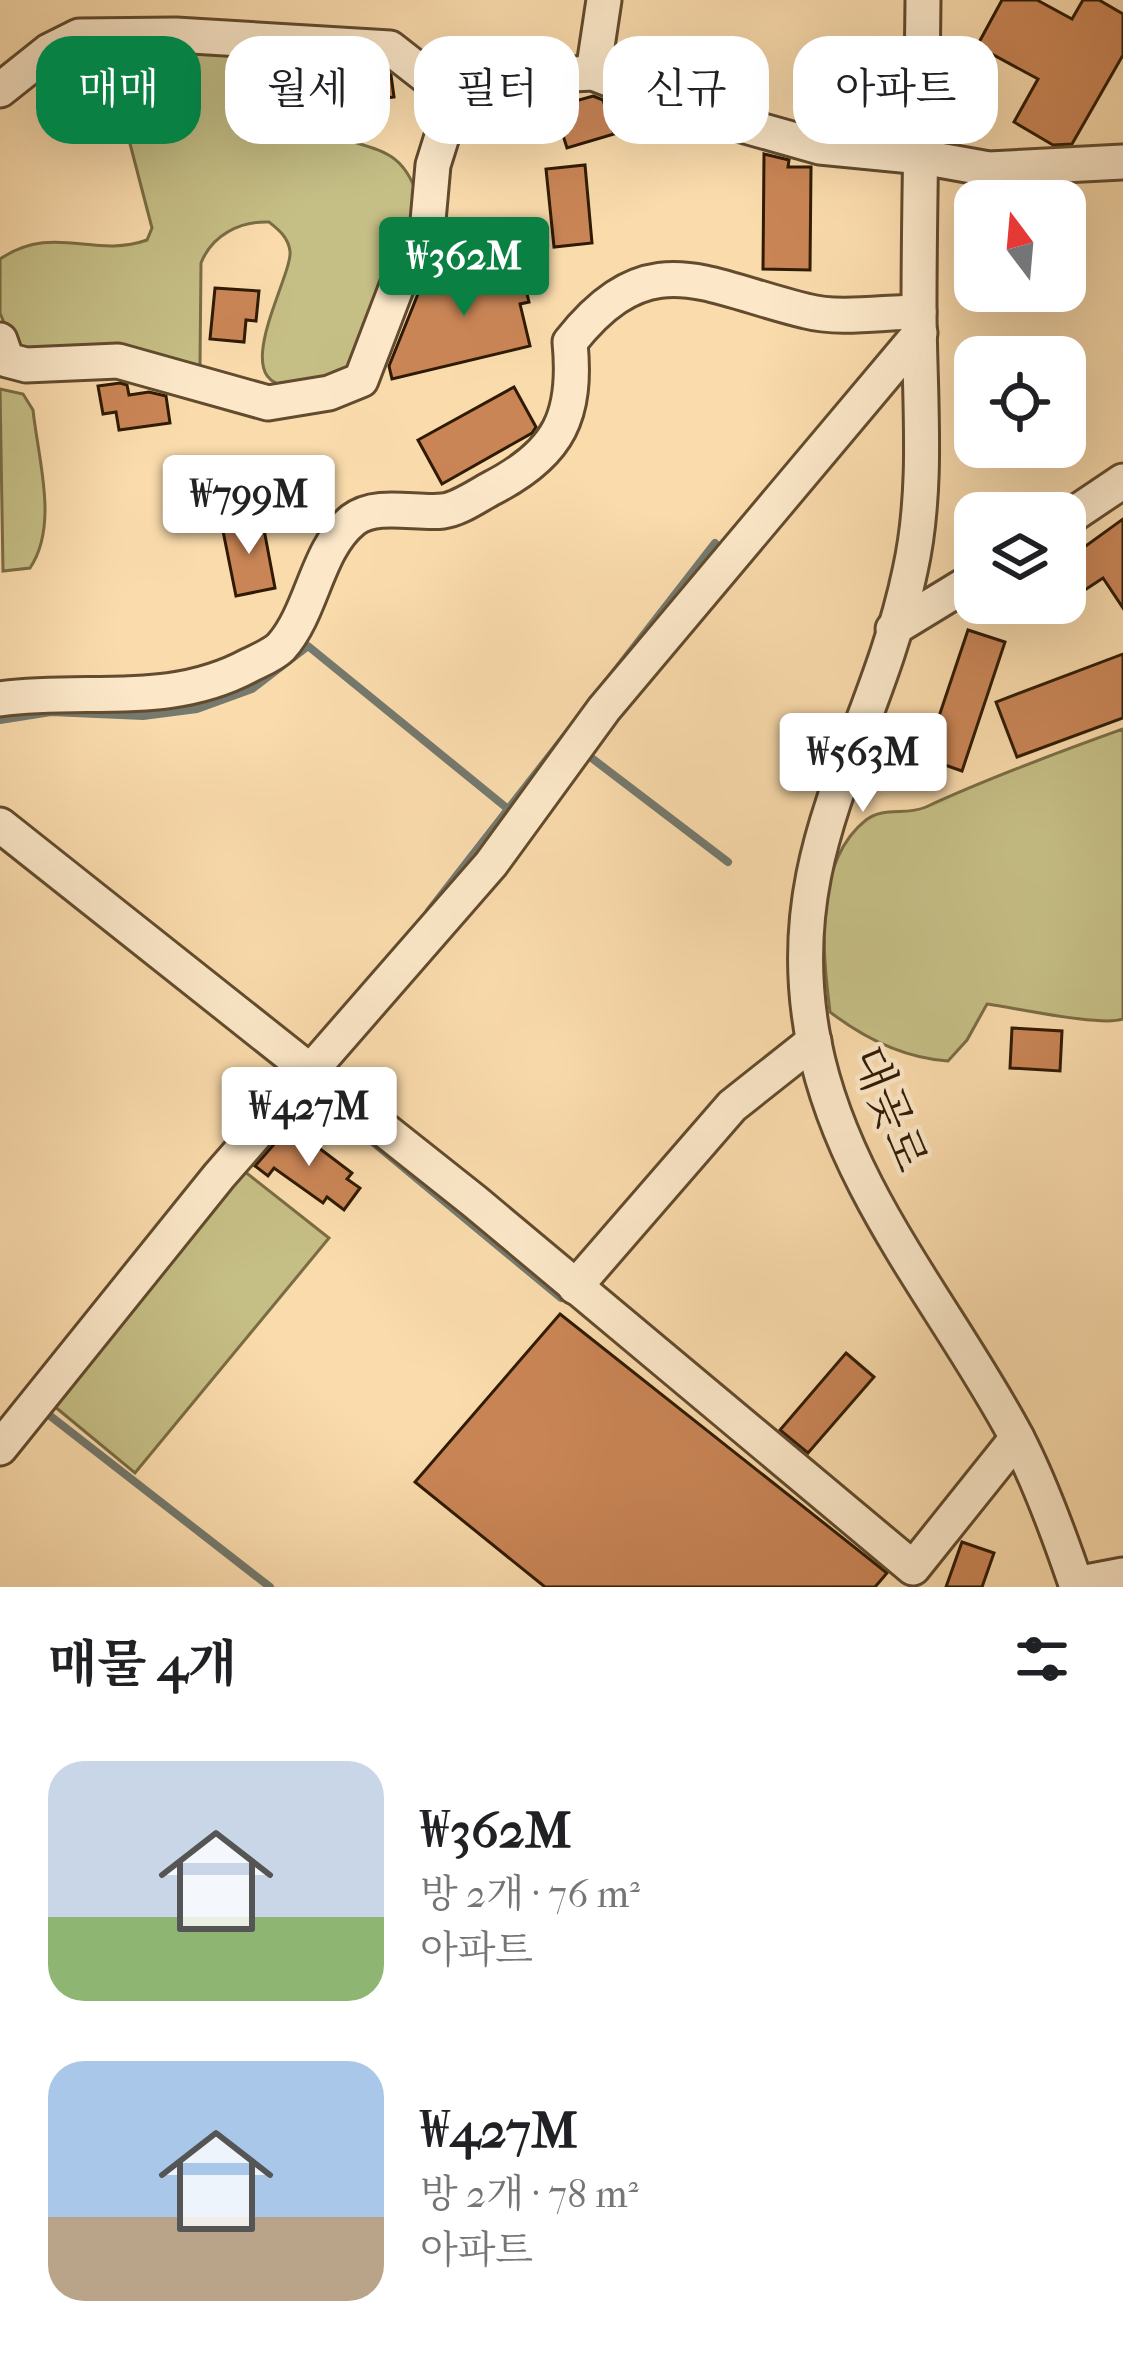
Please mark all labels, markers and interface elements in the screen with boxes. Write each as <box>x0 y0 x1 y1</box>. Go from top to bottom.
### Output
chip: 매매 <box>36 36 201 144</box>
chip: 월세 <box>225 36 390 144</box>
chip: 필터 <box>414 36 579 144</box>
chip: 신규 <box>603 36 769 144</box>
chip: 아파트 <box>793 36 998 144</box>
north arrow <box>954 180 1086 312</box>
map controls <box>954 180 1086 624</box>
pin: ₩362M <box>380 217 548 319</box>
text: ₩362M <box>406 233 522 279</box>
button: locate <box>954 336 1086 468</box>
pin: ₩799M <box>165 455 333 557</box>
text: ₩799M <box>190 471 308 517</box>
button: layers <box>954 492 1086 624</box>
pin: ₩563M <box>779 713 947 815</box>
text: ₩563M <box>807 729 919 775</box>
street label: 대곶로 <box>840 1039 938 1179</box>
pin: ₩427M <box>225 1067 393 1169</box>
text: ₩427M <box>249 1083 369 1129</box>
icon: filters <box>1009 1626 1075 1692</box>
text: 매물 4개 <box>48 1634 237 1694</box>
text: ₩362M <box>420 1800 571 1860</box>
icon: home <box>144 1809 288 1953</box>
text: 방 2개 · 76 m² <box>420 1871 640 1917</box>
text: 아파트 <box>420 1927 533 1973</box>
text: ₩427M <box>420 2100 578 2160</box>
icon: home <box>144 2109 288 2253</box>
text: 방 2개 · 78 m² <box>420 2171 639 2217</box>
text: 아파트 <box>420 2227 533 2273</box>

